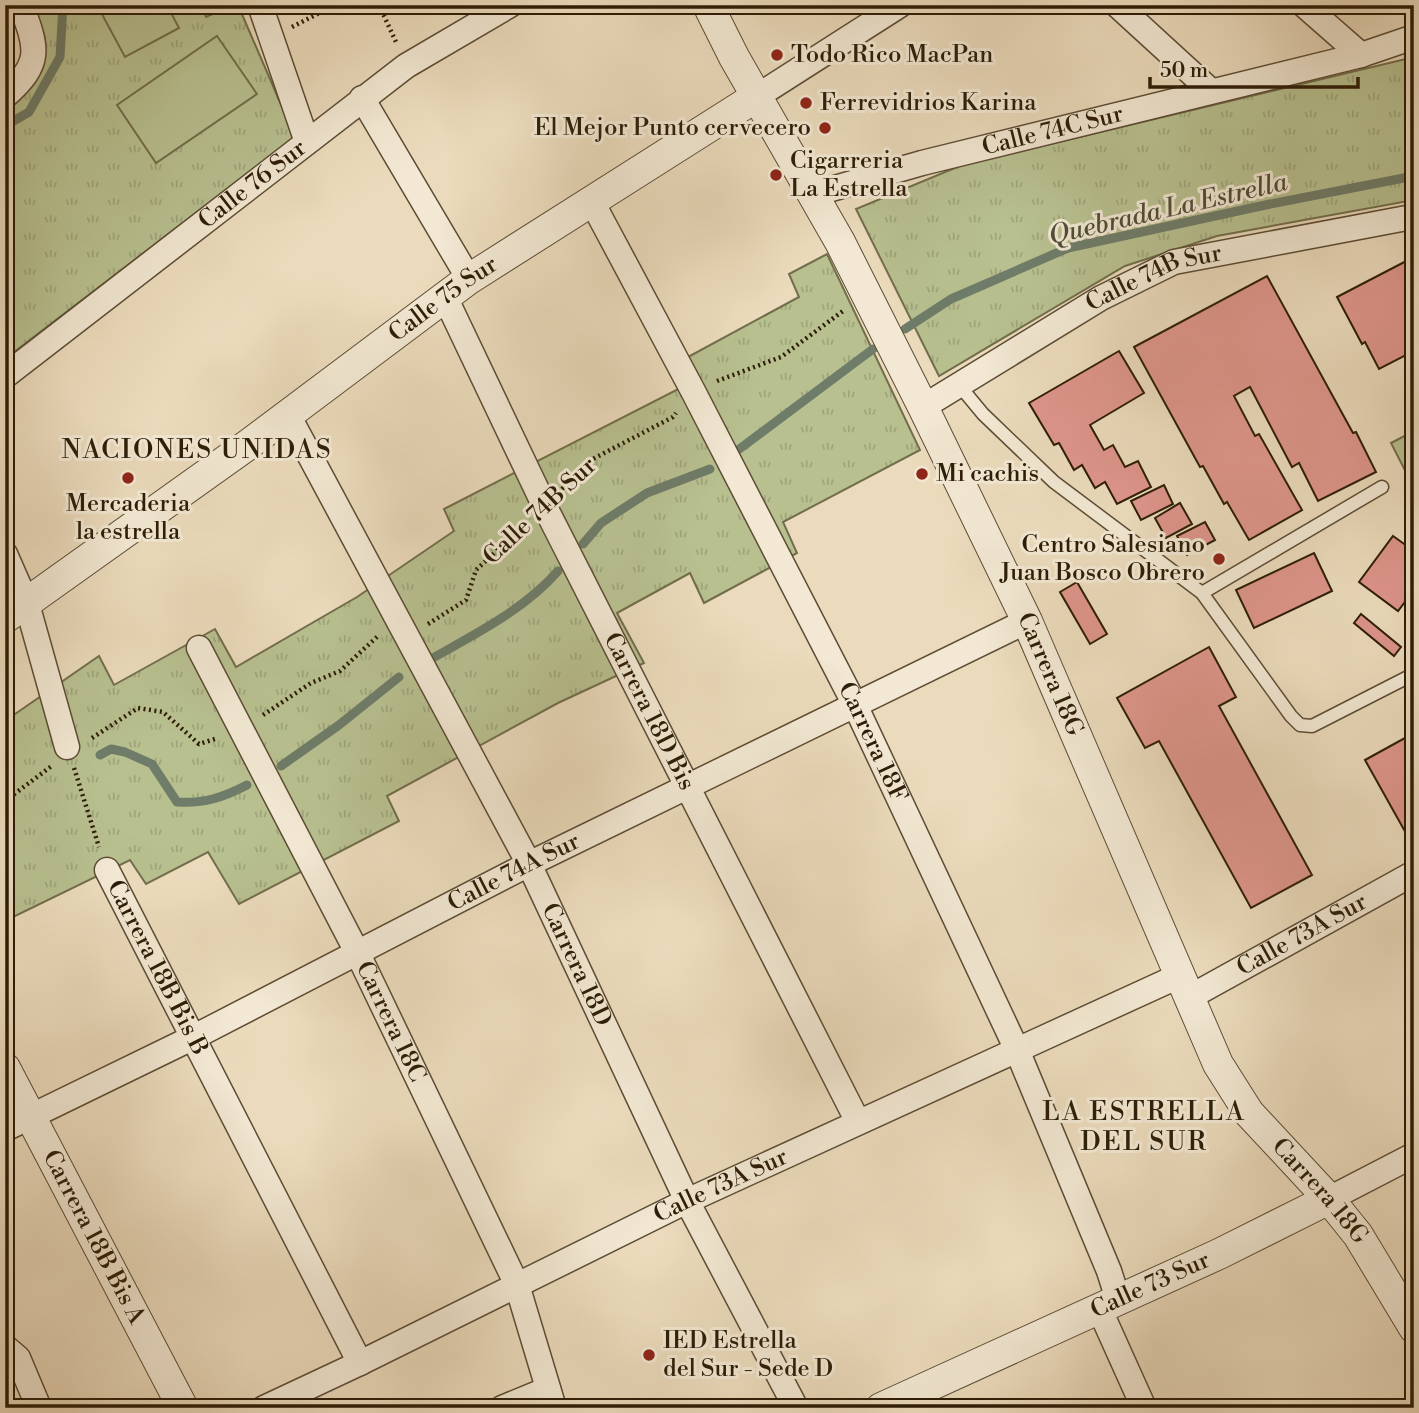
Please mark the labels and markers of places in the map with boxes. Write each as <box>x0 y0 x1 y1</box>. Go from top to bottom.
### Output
place label: Todo Rico MacPan <box>791 40 993 70</box>
marker: Todo Rico MacPan <box>769 47 785 63</box>
place label: Ferrevidrios Karina <box>820 88 1037 118</box>
marker: Ferrevidrios Karina <box>798 95 814 111</box>
place label: El Mejor Punto cervecero <box>534 113 811 143</box>
marker: El Mejor Punto cervecero <box>817 120 833 136</box>
place label: Cigarreria La Estrella <box>790 146 908 204</box>
marker: Cigarreria La Estrella <box>768 167 784 183</box>
place label: Mi cachis <box>936 459 1039 489</box>
marker: Mi cachis <box>914 466 930 482</box>
marker: Mercaderia la estrella <box>120 470 136 486</box>
place label: Mercaderia la estrella <box>66 489 191 547</box>
place label: Centro Salesiano Juan Bosco Obrero <box>999 530 1205 588</box>
marker: Centro Salesiano Juan Bosco Obrero <box>1211 551 1227 567</box>
place label: IED Estrella del Sur - Sede D <box>663 1326 833 1384</box>
marker: IED Estrella del Sur - Sede D <box>641 1347 657 1363</box>

